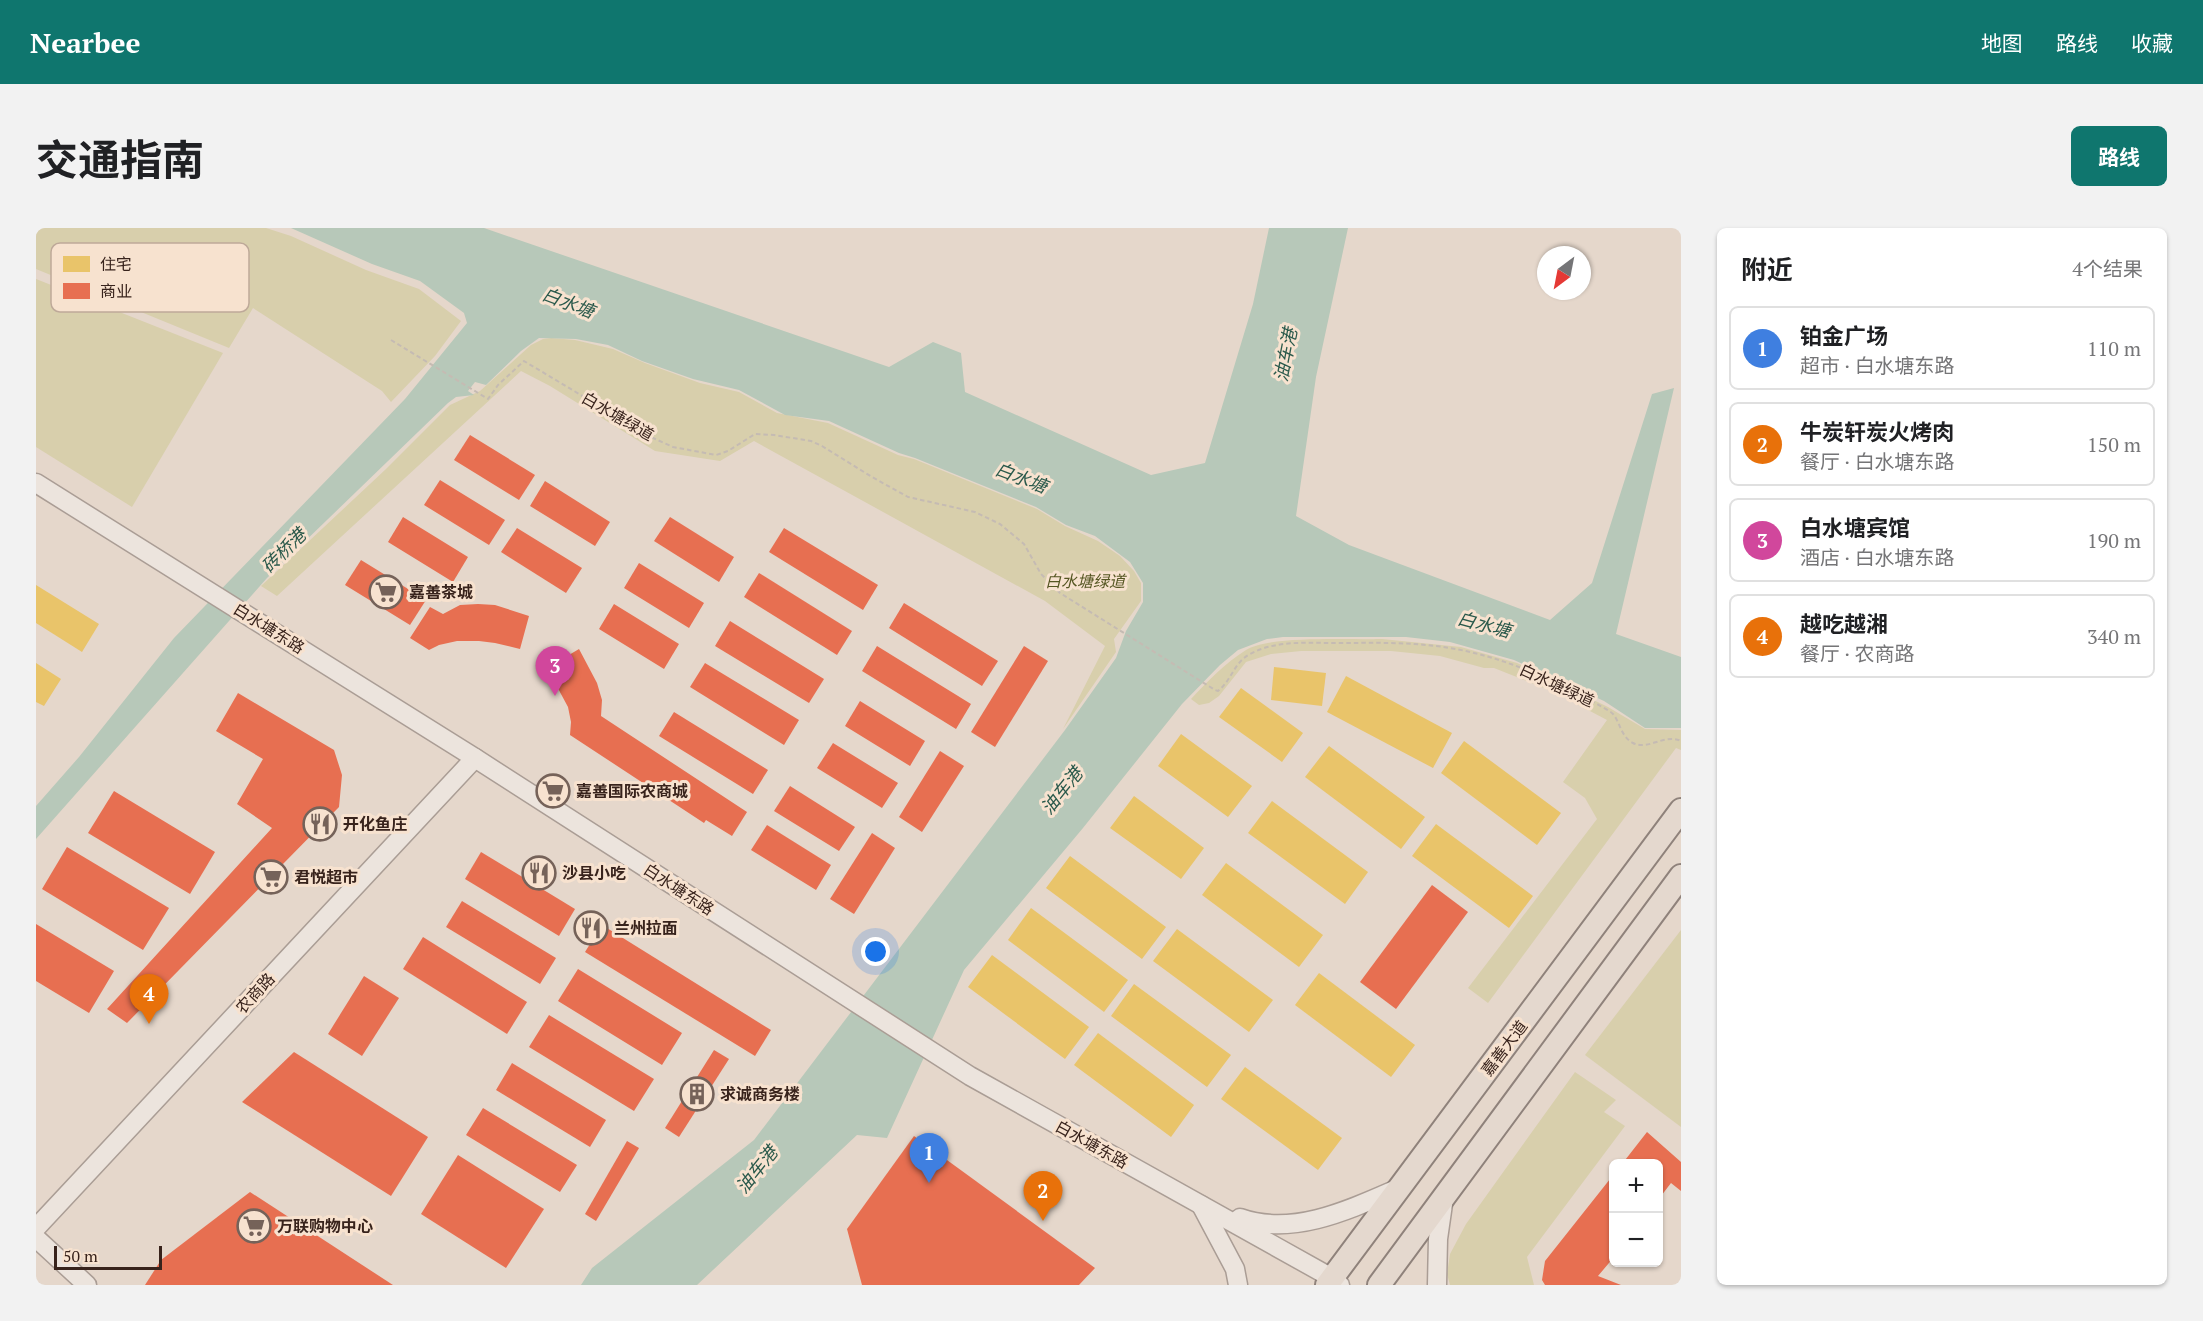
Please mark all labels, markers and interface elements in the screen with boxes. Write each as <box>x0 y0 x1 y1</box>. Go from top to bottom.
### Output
text: Nearbee <box>30 24 140 61</box>
text: 地图 <box>1981 29 2023 57</box>
text: 路线 <box>2056 29 2098 57</box>
text: 收藏 <box>2131 29 2173 57</box>
button: 路线 <box>2071 126 2167 186</box>
text: 交通指南 <box>36 131 204 187</box>
legend <box>51 243 249 312</box>
north arrow <box>1537 246 1591 300</box>
text: 附近 <box>1741 252 1793 286</box>
text: 住宅 <box>100 253 132 275</box>
text: 4个结果 <box>2072 255 2143 282</box>
text: 商业 <box>100 280 132 302</box>
water label: 白水塘 <box>539 281 601 324</box>
text: 铂金广场 <box>1800 321 1888 350</box>
water label: 油车港 <box>1268 323 1303 384</box>
text: 1 <box>1757 335 1768 362</box>
text: 110 m <box>2087 335 2141 362</box>
text: 超市 · 白水塘东路 <box>1800 352 1955 379</box>
street label: 白水塘绿道 <box>578 386 658 446</box>
text: 牛炭轩炭火烤肉 <box>1800 417 1954 446</box>
text: 2 <box>1757 431 1768 458</box>
text: 150 m <box>2087 431 2141 458</box>
text: 餐厅 · 白水塘东路 <box>1800 448 1955 475</box>
water label: 白水塘 <box>992 456 1054 499</box>
text: 白水塘宾馆 <box>1800 513 1910 542</box>
water label: 砖桥港 <box>256 521 313 578</box>
text: 3 <box>1757 527 1768 554</box>
text: 190 m <box>2087 527 2141 554</box>
text: 酒店 · 白水塘东路 <box>1800 544 1955 571</box>
park label: 白水塘绿道 <box>1045 570 1127 592</box>
supermarket icon: 嘉善茶城 <box>368 574 404 610</box>
place label: 嘉善茶城 <box>409 581 473 603</box>
street label: 白水塘东路 <box>229 597 309 659</box>
water label: 白水塘 <box>1455 605 1516 643</box>
text: 越吃越湘 <box>1800 609 1888 638</box>
text: 4 <box>1757 623 1768 650</box>
text: 340 m <box>2087 623 2141 650</box>
text: 餐厅 · 农商路 <box>1800 640 1915 667</box>
pin: 3 <box>536 646 574 696</box>
street label: 白水塘绿道 <box>1516 658 1598 712</box>
water label: 油车港 <box>1035 760 1089 819</box>
supermarket icon: 嘉善国际农商城 <box>535 773 571 809</box>
place label: 嘉善国际农商城 <box>576 780 688 802</box>
restaurant icon: 开化鱼庄 <box>302 806 338 842</box>
place label: 开化鱼庄 <box>343 813 407 835</box>
restaurant icon: 沙县小吃 <box>521 855 557 891</box>
street label: 白水塘东路 <box>639 858 719 920</box>
supermarket icon: 君悦超市 <box>253 859 289 895</box>
place label: 沙县小吃 <box>562 862 626 884</box>
place label: 君悦超市 <box>294 866 358 888</box>
restaurant icon: 兰州拉面 <box>573 910 609 946</box>
place label: 兰州拉面 <box>614 917 678 939</box>
your location <box>861 937 890 966</box>
street label: 农商路 <box>231 968 279 1018</box>
pin: 4 <box>130 974 168 1024</box>
street label: 嘉善大道 <box>1476 1016 1532 1080</box>
building icon: 求诚商务楼 <box>679 1076 715 1112</box>
place label: 求诚商务楼 <box>720 1083 800 1105</box>
street label: 白水塘东路 <box>1052 1115 1132 1173</box>
pin: 1 <box>910 1134 948 1183</box>
water label: 油车港 <box>730 1139 784 1198</box>
map controls <box>1609 1159 1663 1267</box>
button: + <box>1609 1159 1663 1213</box>
pin: 2 <box>1024 1172 1062 1221</box>
supermarket icon: 万联购物中心 <box>236 1208 272 1244</box>
button: − <box>1609 1213 1663 1267</box>
place label: 万联购物中心 <box>277 1215 373 1237</box>
scale bar <box>54 1243 162 1270</box>
text: 50 m <box>63 1245 98 1267</box>

